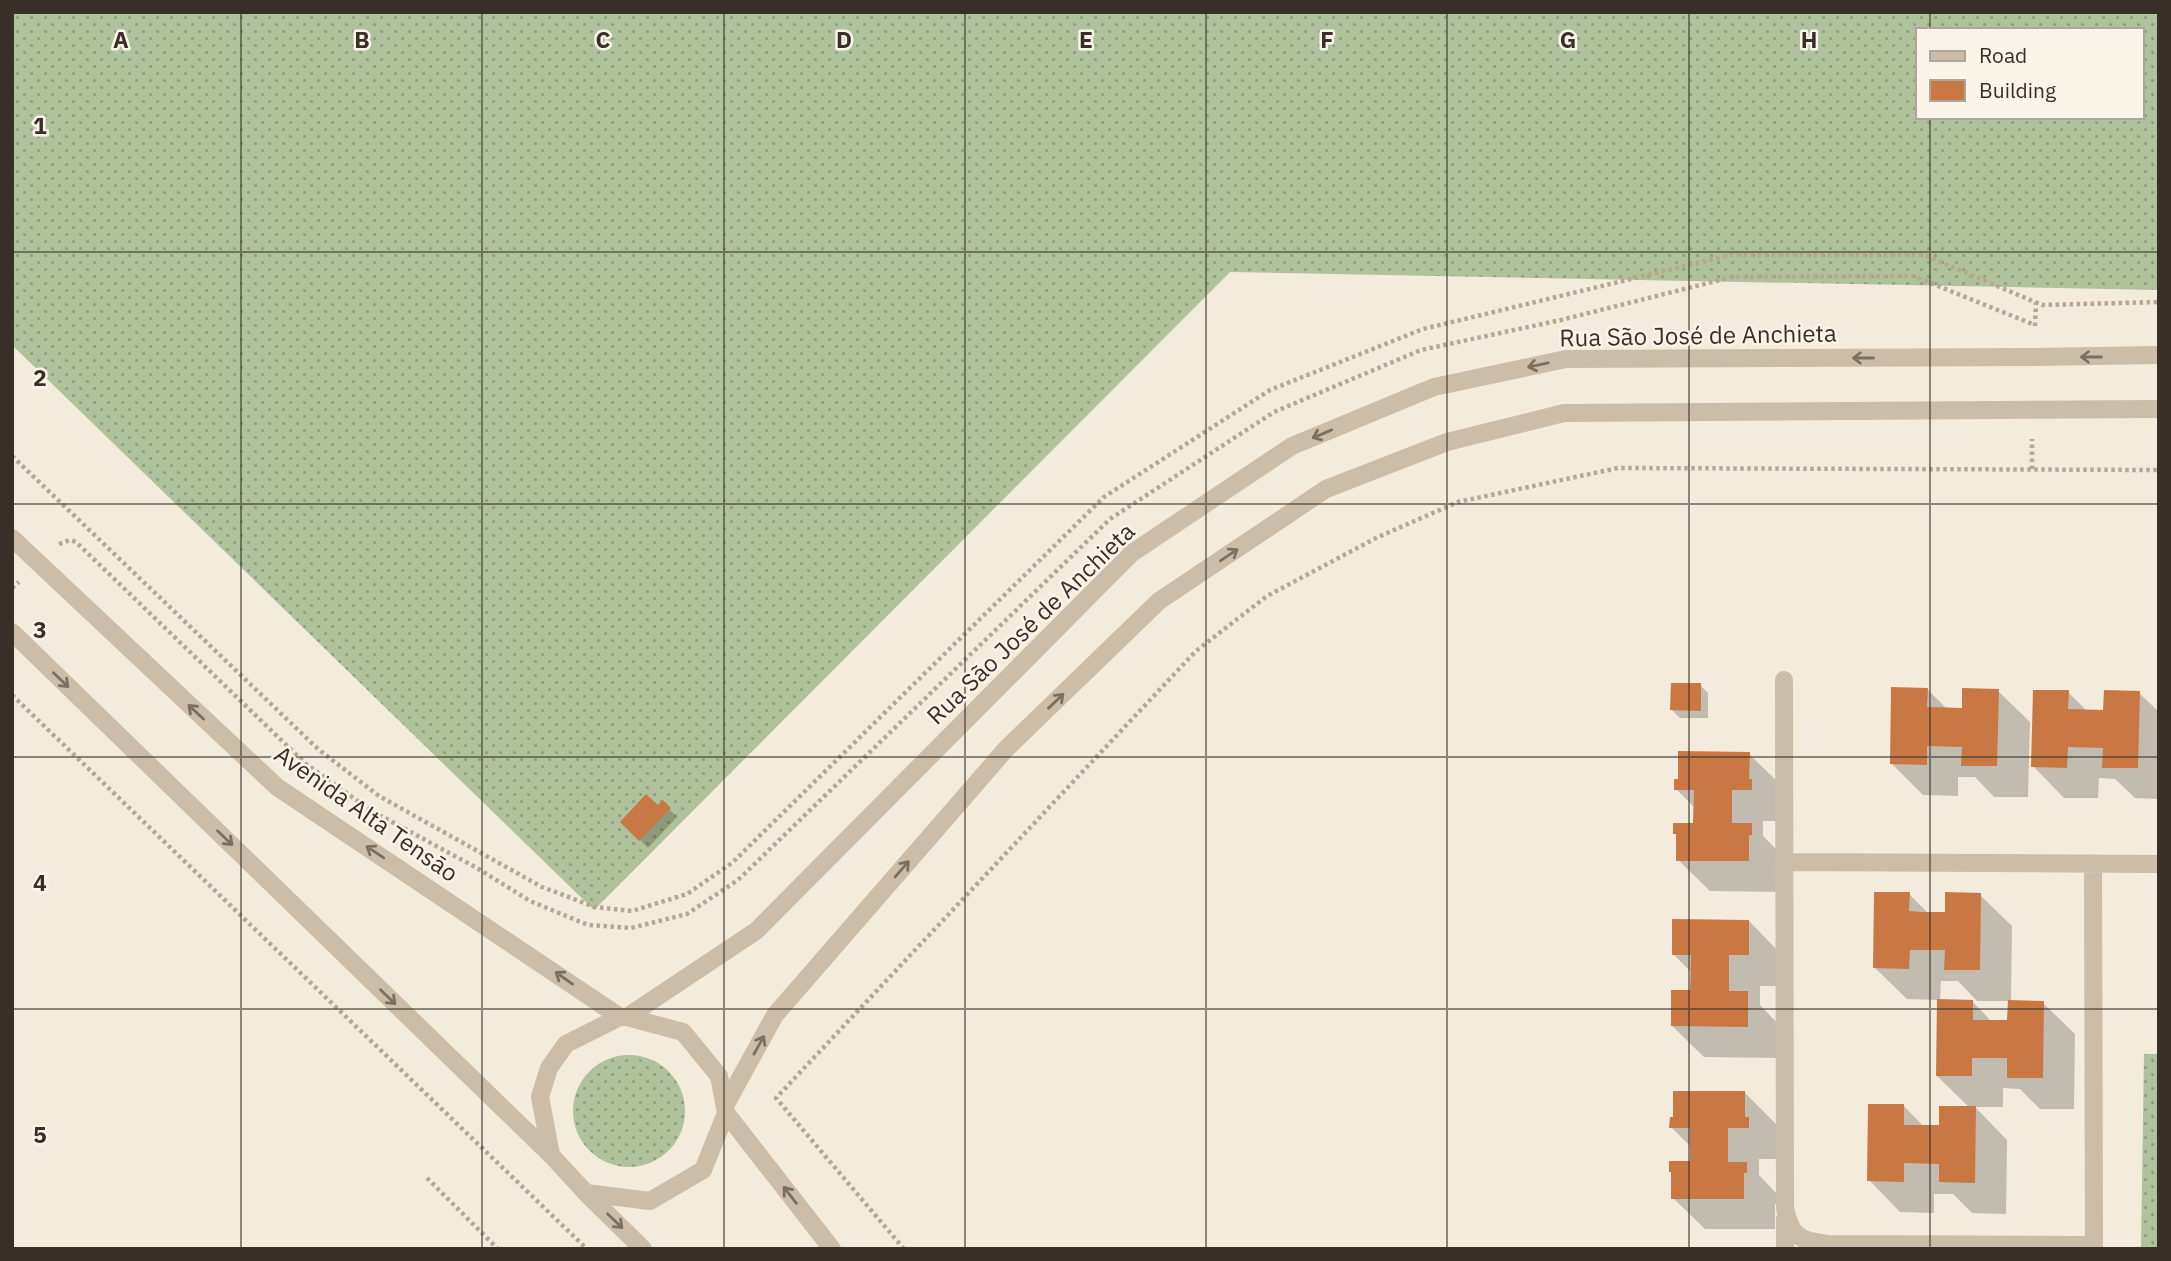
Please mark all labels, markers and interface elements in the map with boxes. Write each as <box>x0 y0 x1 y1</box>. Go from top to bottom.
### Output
text: A <box>113 24 129 54</box>
text: B <box>354 24 370 54</box>
text: C <box>596 24 611 54</box>
text: D <box>836 24 852 54</box>
text: E <box>1079 24 1093 54</box>
text: F <box>1320 24 1334 54</box>
text: G <box>1560 24 1576 54</box>
text: H <box>1801 24 1817 54</box>
legend <box>1916 28 2143 119</box>
text: Road <box>1979 41 2027 69</box>
text: Building <box>1979 76 2056 104</box>
text: 1 <box>33 110 47 140</box>
street label: Rua São José de Anchieta <box>1559 317 1837 353</box>
one-way arrow <box>2079 350 2102 364</box>
one-way arrow <box>1852 351 1875 365</box>
one-way arrow <box>1527 358 1550 372</box>
text: 2 <box>33 362 47 392</box>
one-way arrow <box>1312 428 1334 441</box>
street label: Rua São José de Anchieta <box>919 515 1141 731</box>
one-way arrow <box>1218 548 1238 562</box>
text: 3 <box>33 614 47 644</box>
one-way arrow <box>52 671 69 688</box>
one-way arrow <box>1047 693 1064 710</box>
one-way arrow <box>188 703 205 720</box>
street label: Avenida Alta Tensāo <box>268 738 465 889</box>
one-way arrow <box>216 830 233 847</box>
one-way arrow <box>365 845 385 859</box>
one-way arrow <box>894 860 910 878</box>
text: 4 <box>33 867 47 897</box>
one-way arrow <box>555 971 574 985</box>
one-way arrow <box>379 988 396 1005</box>
one-way arrow <box>752 1035 766 1055</box>
text: 5 <box>33 1119 47 1149</box>
one-way arrow <box>783 1186 798 1205</box>
one-way arrow <box>606 1212 623 1229</box>

